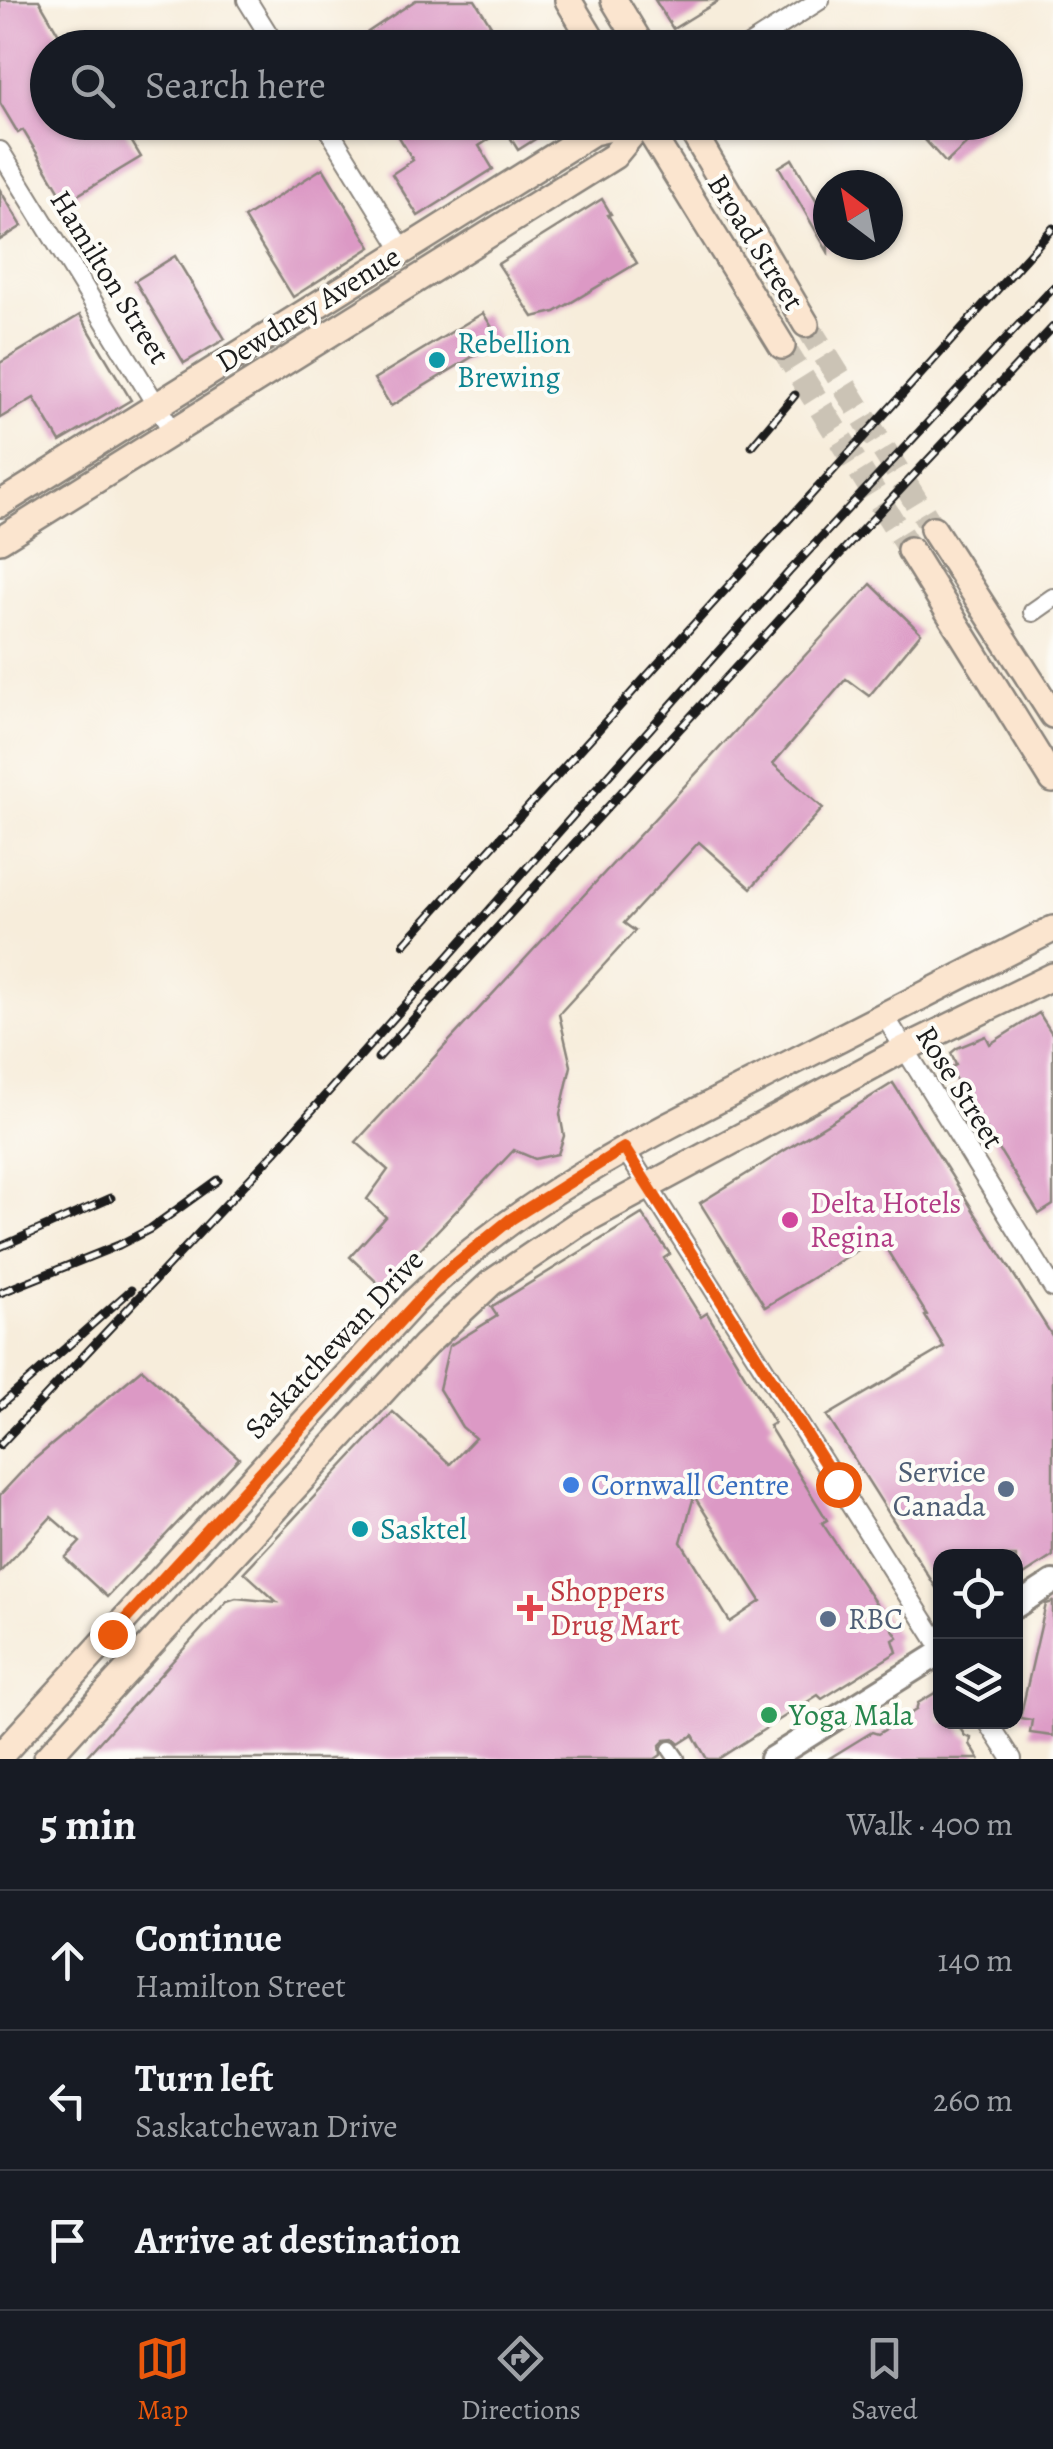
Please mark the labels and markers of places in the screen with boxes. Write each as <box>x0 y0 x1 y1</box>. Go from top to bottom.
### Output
place label: Rebellion Brewing <box>457 323 571 397</box>
marker: Rebellion Brewing <box>426 349 448 371</box>
place label: Delta Hotels Regina <box>810 1183 961 1257</box>
marker: Delta Hotels Regina <box>779 1209 801 1231</box>
place label: Service Canada <box>893 1452 986 1526</box>
place label: Cornwall Centre <box>591 1465 789 1505</box>
marker: Cornwall Centre <box>560 1474 582 1496</box>
marker: Service Canada <box>995 1478 1017 1500</box>
place label: Sasktel <box>380 1509 467 1549</box>
marker: Sasktel <box>349 1518 371 1540</box>
place label: Shoppers Drug Mart <box>550 1571 680 1645</box>
marker: Shoppers Drug Mart <box>519 1597 541 1619</box>
place label: RBC <box>848 1599 903 1639</box>
marker: RBC <box>817 1608 839 1630</box>
place label: Yoga Mala <box>788 1695 914 1735</box>
marker: Yoga Mala <box>758 1704 780 1726</box>

